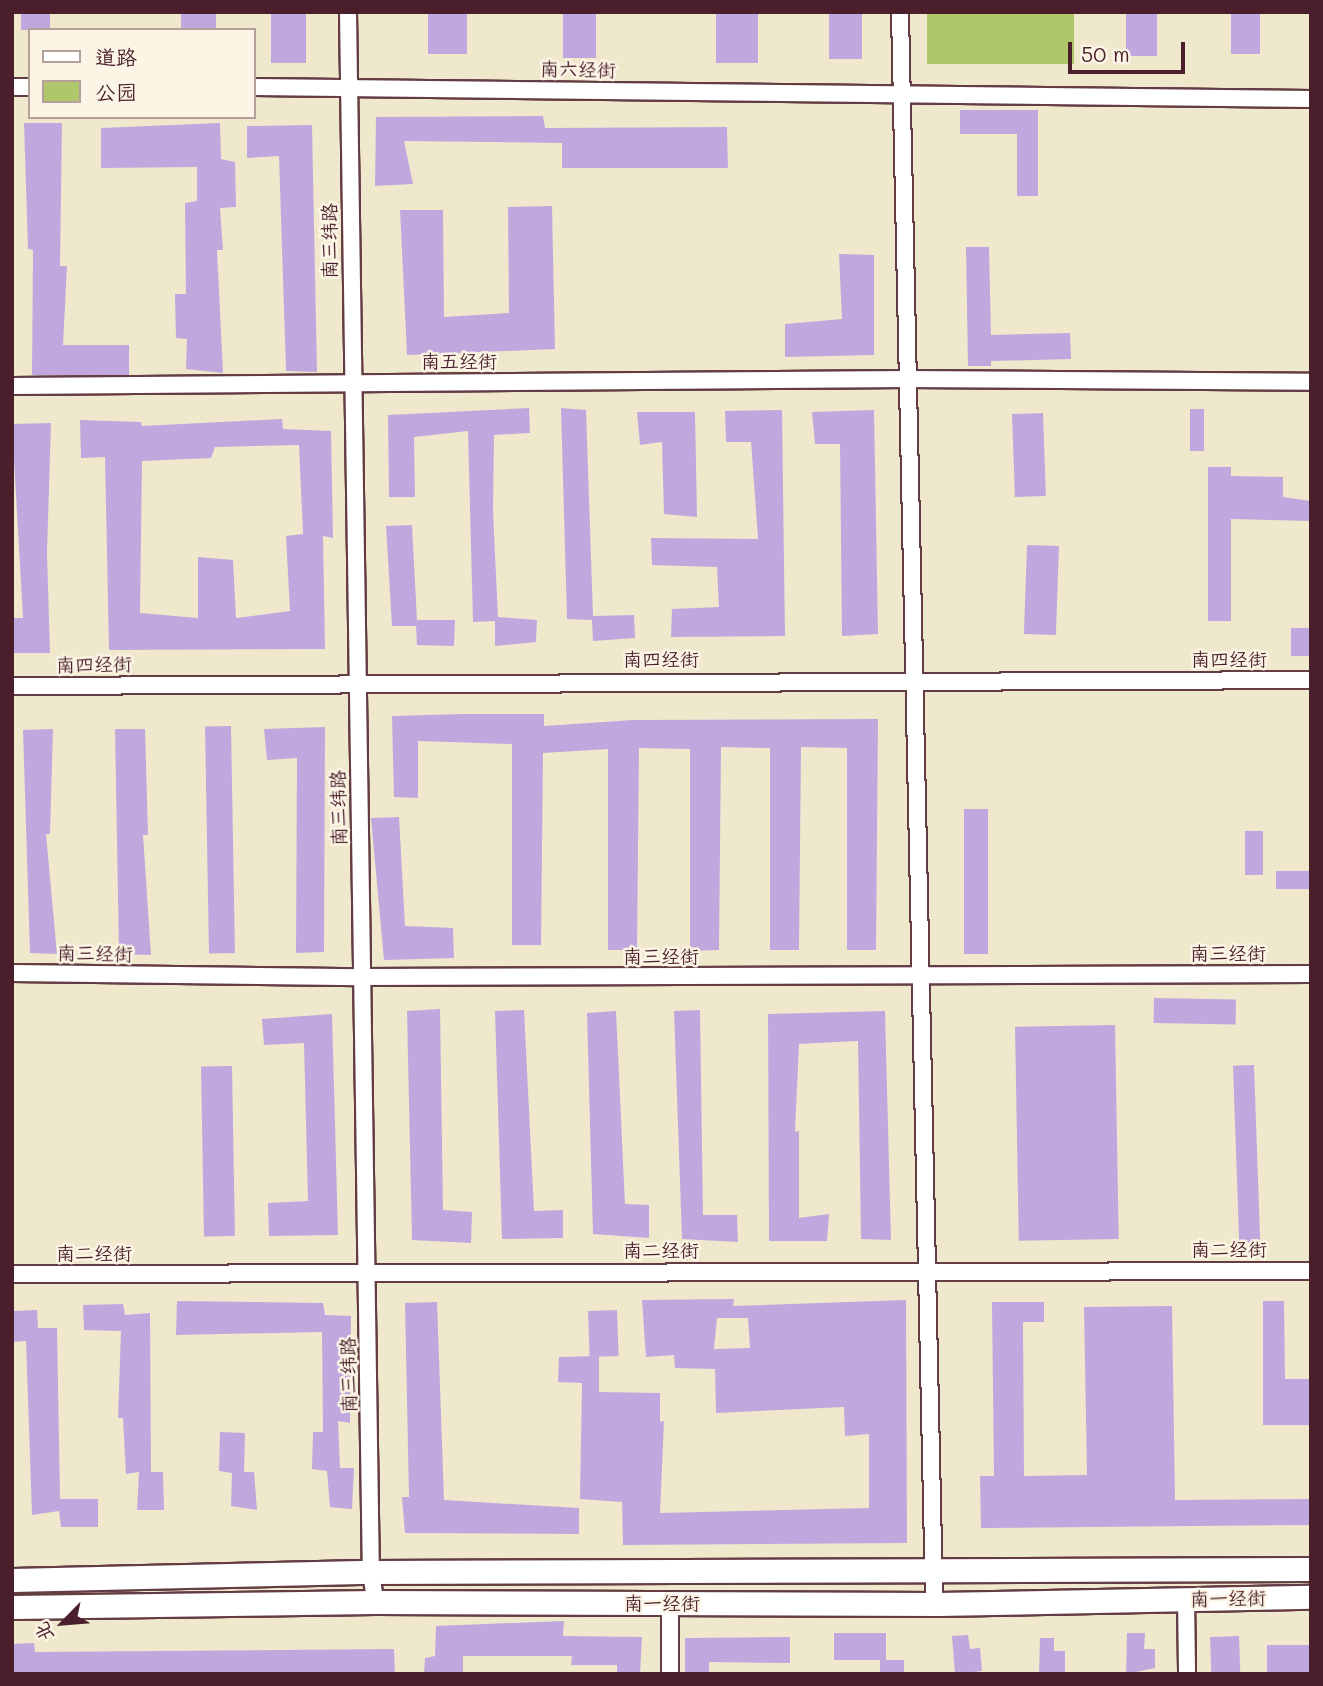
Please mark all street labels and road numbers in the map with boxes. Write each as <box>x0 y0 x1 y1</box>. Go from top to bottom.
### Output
street label: 南六经街 <box>540 57 616 81</box>
street label: 南三纬路 <box>318 203 340 279</box>
street label: 南五经街 <box>421 350 497 372</box>
street label: 南四经街 <box>623 648 699 670</box>
street label: 南四经街 <box>1191 648 1267 670</box>
street label: 南四经街 <box>56 652 132 676</box>
street label: 南三纬路 <box>326 770 350 846</box>
street label: 南三经街 <box>57 941 133 965</box>
street label: 南三经街 <box>1190 942 1266 964</box>
street label: 南三经街 <box>623 945 699 967</box>
street label: 南二经街 <box>1191 1238 1267 1260</box>
street label: 南二经街 <box>623 1239 699 1261</box>
street label: 南二经街 <box>56 1242 132 1264</box>
street label: 南三纬路 <box>336 1337 360 1413</box>
street label: 南一经街 <box>1190 1586 1266 1610</box>
street label: 南一经街 <box>624 1592 700 1614</box>

